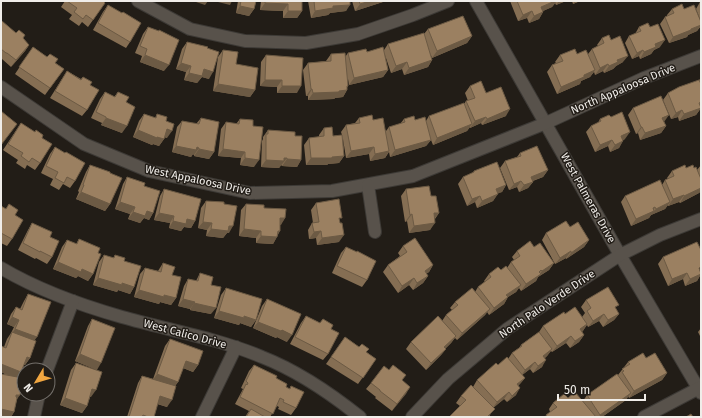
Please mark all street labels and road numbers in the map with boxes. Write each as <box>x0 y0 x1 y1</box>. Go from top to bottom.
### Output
street label: North Appaloosa Drive <box>569 61 677 117</box>
street label: West Palmeras Drive <box>558 151 618 245</box>
street label: West Appaloosa Drive <box>144 162 252 198</box>
street label: North Palo Verde Drive <box>497 267 597 341</box>
street label: West Calico Drive <box>142 317 228 351</box>

